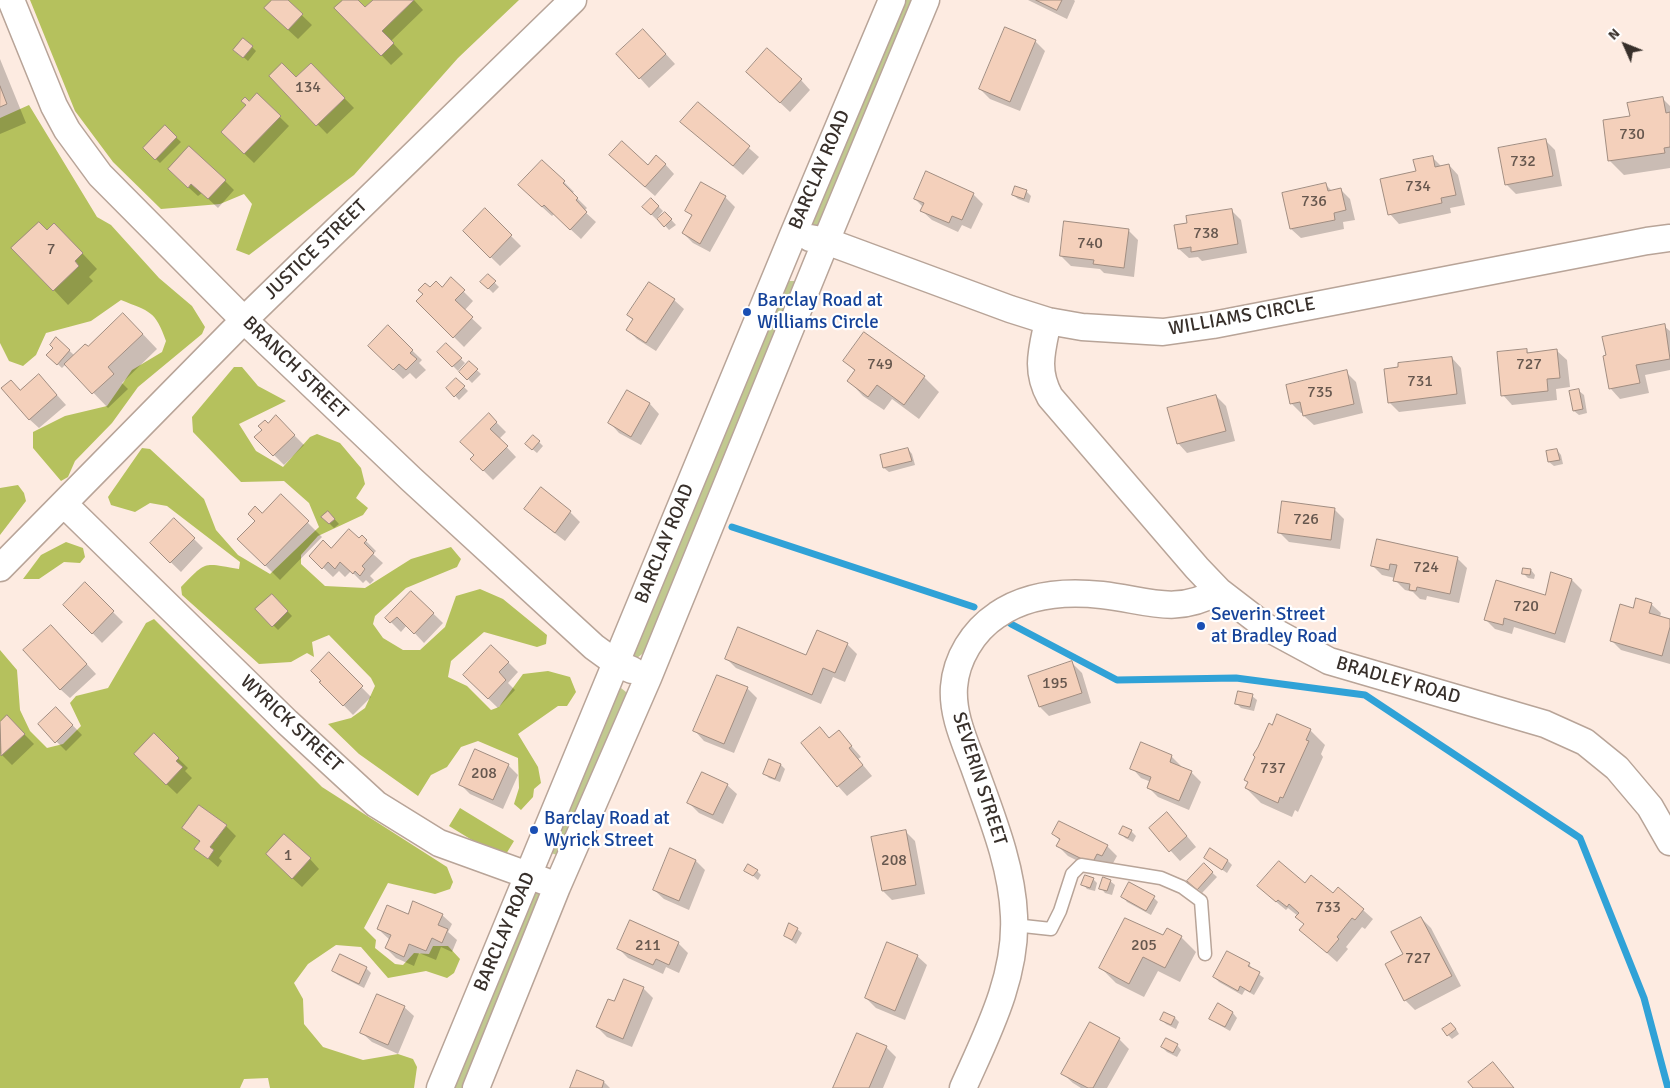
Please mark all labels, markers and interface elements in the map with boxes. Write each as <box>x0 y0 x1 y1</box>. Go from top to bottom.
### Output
north arrow <box>1600 20 1650 70</box>
text: N <box>1604 25 1623 44</box>
house number: 134 <box>295 78 321 98</box>
street label: BARCLAY ROAD <box>785 107 855 233</box>
house number: 730 <box>1619 125 1645 145</box>
house number: 732 <box>1510 152 1536 172</box>
house number: 734 <box>1405 177 1431 197</box>
house number: 736 <box>1301 192 1327 212</box>
street label: JUSTICE STREET <box>260 195 372 305</box>
house number: 738 <box>1193 224 1219 244</box>
house number: 740 <box>1077 234 1103 254</box>
house number: 7 <box>47 240 55 260</box>
place label: Barclay Road at Williams Circle <box>757 290 883 334</box>
street label: WILLIAMS CIRCLE <box>1167 293 1317 341</box>
marker: Barclay Road at Williams Circle <box>741 306 753 318</box>
street label: BRANCH STREET <box>238 312 352 424</box>
house number: 749 <box>867 355 893 375</box>
house number: 727 <box>1516 355 1542 375</box>
house number: 731 <box>1407 372 1433 392</box>
house number: 735 <box>1307 383 1333 403</box>
street label: BARCLAY ROAD <box>631 481 699 607</box>
house number: 726 <box>1293 510 1319 530</box>
house number: 724 <box>1413 558 1439 578</box>
house number: 720 <box>1513 597 1539 617</box>
place label: Severin Street at Bradley Road <box>1211 604 1337 648</box>
marker: Severin Street at Bradley Road <box>1195 620 1207 632</box>
street label: BRADLEY ROAD <box>1333 652 1463 710</box>
street label: WYRICK STREET <box>235 671 347 777</box>
house number: 195 <box>1042 674 1068 694</box>
street label: SEVERIN STREET <box>947 710 1011 848</box>
house number: 737 <box>1260 759 1286 779</box>
house number: 208 <box>471 764 497 784</box>
place label: Barclay Road at Wyrick Street <box>544 808 670 852</box>
marker: Barclay Road at Wyrick Street <box>528 824 540 836</box>
house number: 1 <box>284 846 292 866</box>
house number: 208 <box>881 851 907 871</box>
street label: BARCLAY ROAD <box>470 869 540 995</box>
house number: 733 <box>1315 898 1341 918</box>
house number: 211 <box>635 936 661 956</box>
house number: 205 <box>1131 936 1157 956</box>
house number: 727 <box>1405 949 1431 969</box>

